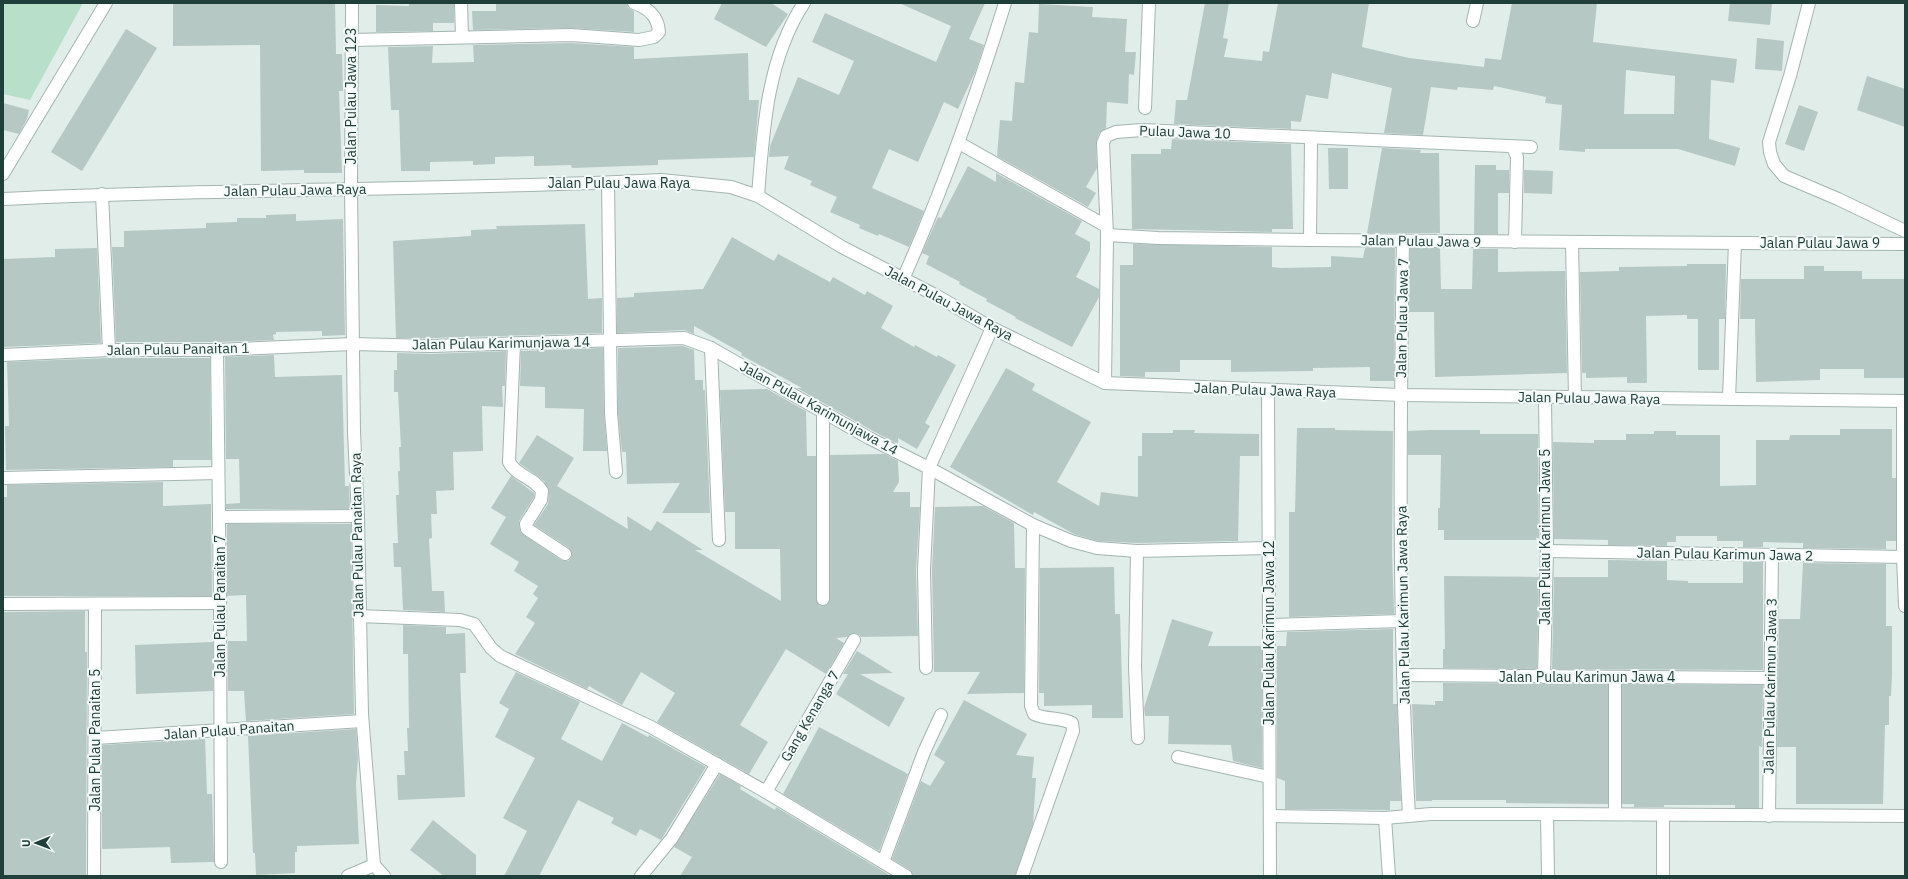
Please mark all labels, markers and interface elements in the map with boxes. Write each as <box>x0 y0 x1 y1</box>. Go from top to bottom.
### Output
street label: Jalan Pulau Jawa 123 <box>342 27 360 165</box>
street label: Pulau Jawa 10 <box>1139 121 1231 143</box>
street label: Jalan Pulau Jawa Raya <box>548 174 691 192</box>
street label: Jalan Pulau Jawa Raya <box>224 180 367 200</box>
street label: Jalan Pulau Jawa 9 <box>1361 231 1481 251</box>
street label: Jalan Pulau Jawa 9 <box>1760 234 1880 252</box>
street label: Jalan Pulau Jawa 7 <box>1392 258 1412 378</box>
street label: Jalan Pulau Jawa Raya <box>882 262 1017 345</box>
street label: Jalan Pulau Karimunjawa 14 <box>412 332 590 354</box>
street label: Jalan Pulau Panaitan 1 <box>106 339 250 359</box>
street label: Jalan Pulau Karimunjawa 14 <box>737 357 901 459</box>
street label: Jalan Pulau Jawa Raya <box>1193 379 1337 402</box>
street label: Jalan Pulau Jawa Raya <box>1518 388 1661 408</box>
street label: Jalan Pulau Karimun Jawa 5 <box>1536 449 1554 625</box>
street label: Jalan Pulau Panaitan Raya <box>347 452 367 618</box>
street label: Jalan Pulau Karimun Jawa Raya <box>1392 505 1414 705</box>
street label: Jalan Pulau Panaitan 7 <box>211 535 229 677</box>
street label: Jalan Pulau Karimun Jawa 12 <box>1260 540 1278 726</box>
street label: Jalan Pulau Karimun Jawa 2 <box>1636 543 1814 565</box>
street label: Jalan Pulau Karimun Jawa 3 <box>1759 597 1781 775</box>
street label: Gang Kenanga 7 <box>777 667 843 765</box>
street label: Jalan Pulau Karimun Jawa 4 <box>1499 668 1675 686</box>
street label: Jalan Pulau Panaitan 5 <box>86 669 104 811</box>
street label: Jalan Pulau Panaitan <box>163 716 295 744</box>
north arrow <box>16 823 56 863</box>
text: U <box>19 839 33 847</box>

